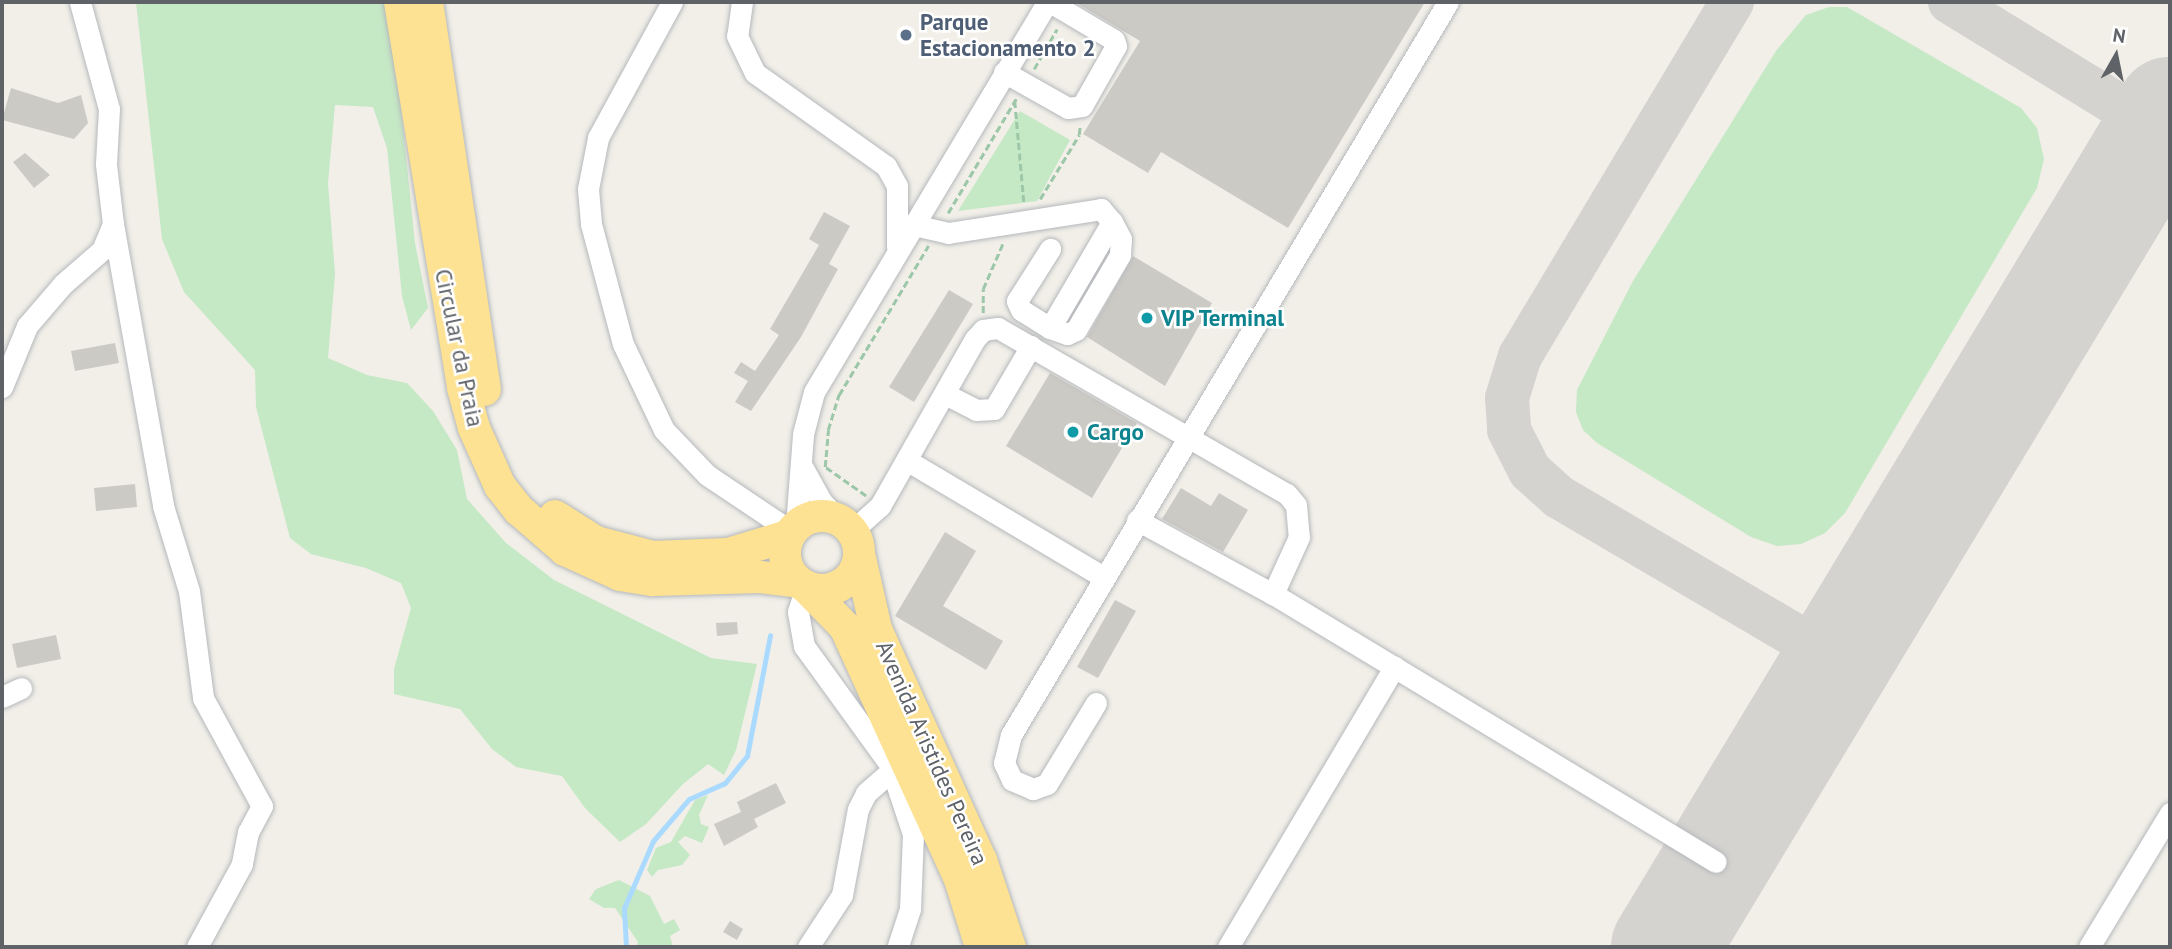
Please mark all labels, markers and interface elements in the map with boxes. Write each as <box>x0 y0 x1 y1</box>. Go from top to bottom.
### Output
place label: Parque Estacionamento 2 <box>920 8 1095 62</box>
north arrow <box>2081 21 2151 91</box>
text: N <box>2111 22 2127 48</box>
marker: Parque Estacionamento 2 <box>898 27 914 43</box>
street label: Circular da Praia <box>429 267 489 429</box>
place label: VIP Terminal <box>1161 304 1286 332</box>
marker: VIP Terminal <box>1139 310 1155 326</box>
place label: Cargo <box>1087 418 1144 446</box>
marker: Cargo <box>1065 424 1081 440</box>
street label: Avenida Aristides Pereira <box>870 636 994 870</box>

